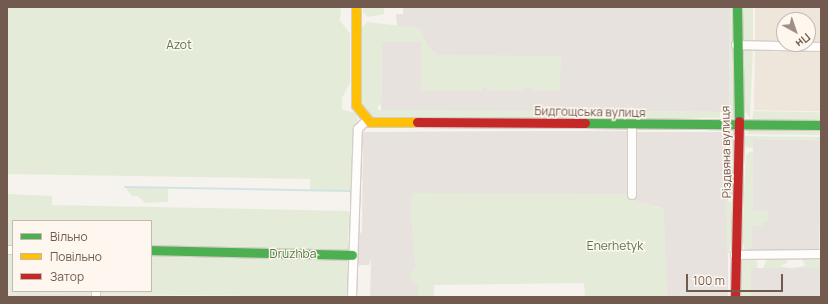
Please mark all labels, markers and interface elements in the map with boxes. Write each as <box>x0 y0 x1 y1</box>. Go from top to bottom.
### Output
north arrow <box>776 12 816 52</box>
text: Пн <box>793 30 814 51</box>
park label: Azot <box>166 38 192 52</box>
street label: Бидгощська вулиця <box>534 104 646 120</box>
street label: Різдвяна вулиця <box>718 105 734 199</box>
legend <box>12 220 152 292</box>
text: Вільно <box>50 228 88 245</box>
park label: Enerhetyk <box>587 239 643 253</box>
park label: Druzhba <box>270 247 316 261</box>
text: Повільно <box>50 248 102 265</box>
scale bar <box>688 266 785 292</box>
text: Затор <box>50 268 84 285</box>
text: 100 m <box>693 272 725 289</box>

